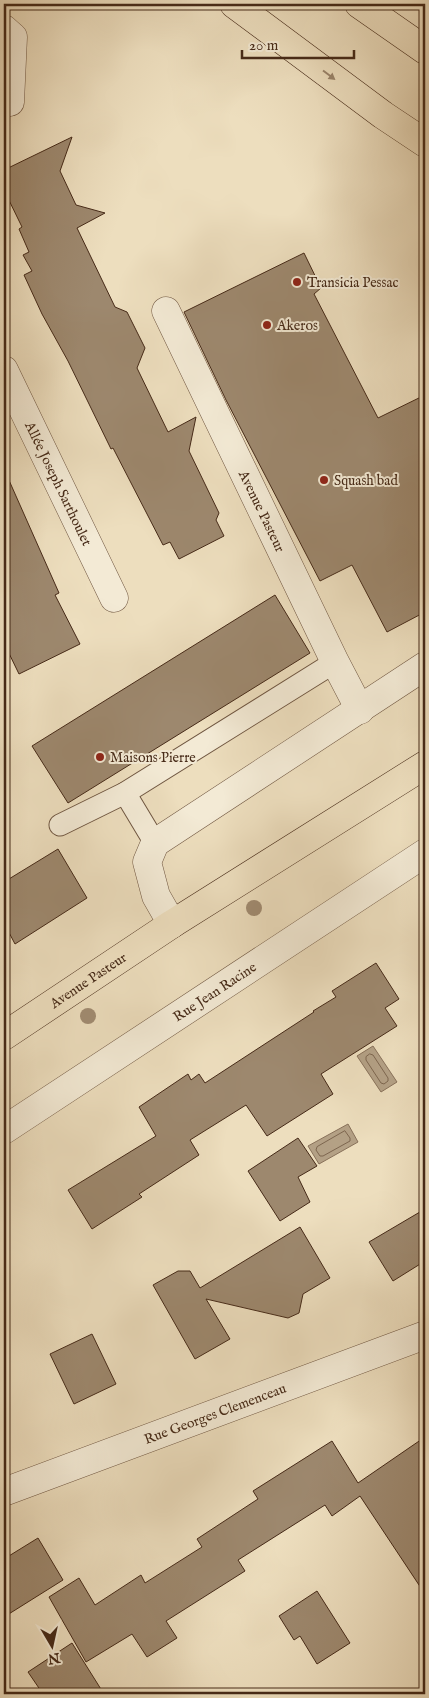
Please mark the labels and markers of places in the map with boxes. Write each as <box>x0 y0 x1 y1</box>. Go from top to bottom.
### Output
place label: Transicia Pessac <box>307 274 399 292</box>
marker: Transicia Pessac <box>291 276 303 288</box>
place label: Akeros <box>276 317 318 335</box>
marker: Akeros <box>261 319 273 331</box>
place label: Squash bad <box>334 472 398 490</box>
marker: Squash bad <box>318 474 330 486</box>
place label: Maisons Pierre <box>110 749 196 767</box>
marker: Maisons Pierre <box>94 751 106 763</box>

